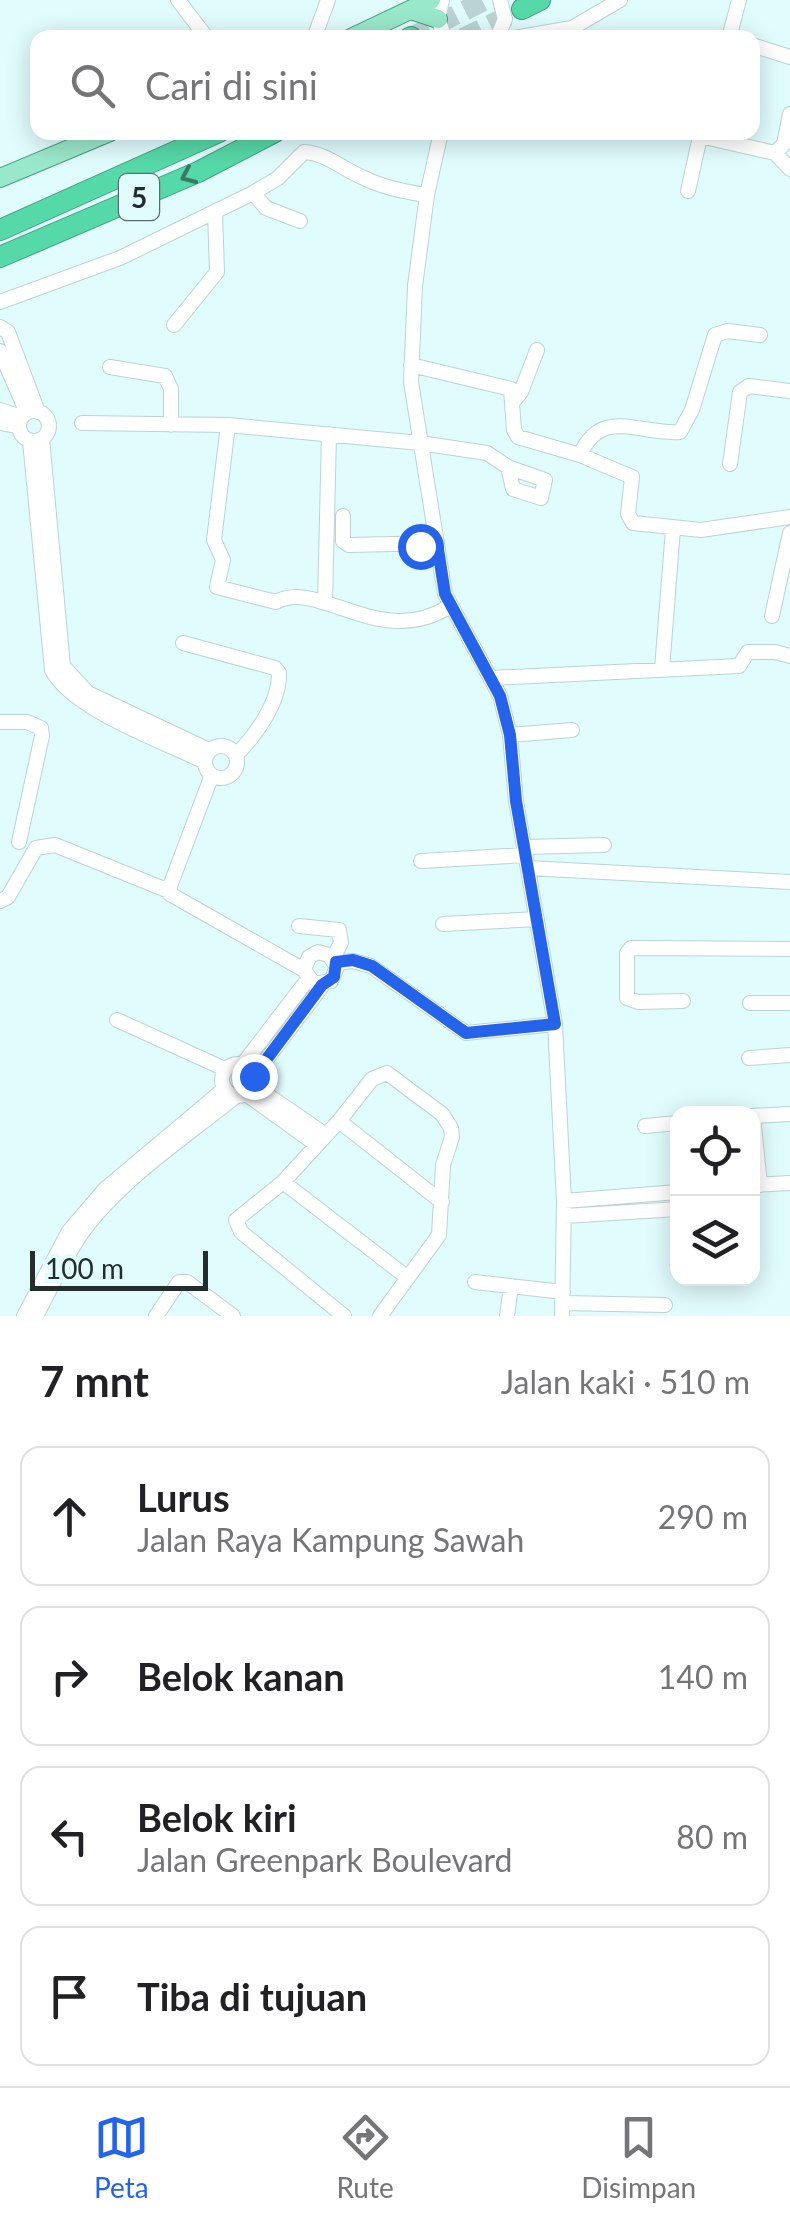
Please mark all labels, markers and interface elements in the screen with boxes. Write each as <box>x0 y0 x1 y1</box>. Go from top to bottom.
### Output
search box <box>30 30 760 140</box>
icon: search <box>65 58 120 113</box>
text: Cari di sini <box>145 62 318 108</box>
one-way arrow <box>180 164 198 184</box>
road number: 5 <box>119 174 159 220</box>
route start <box>398 524 444 570</box>
route end <box>232 1054 278 1100</box>
map controls <box>670 1106 760 1286</box>
button: locate <box>670 1106 760 1196</box>
button: layers <box>670 1196 760 1286</box>
scale bar <box>30 1246 208 1290</box>
text: 100 m <box>45 1251 124 1285</box>
text: 7 mnt <box>40 1356 149 1406</box>
text: Jalan kaki · 510 m <box>501 1362 750 1401</box>
text: Lurus <box>137 1474 230 1520</box>
icon: ahead <box>42 1489 97 1544</box>
text: 290 m <box>658 1497 748 1536</box>
text: Jalan Raya Kampung Sawah <box>137 1520 524 1559</box>
icon: right <box>42 1649 97 1704</box>
text: Belok kanan <box>137 1653 345 1699</box>
text: 140 m <box>658 1657 748 1696</box>
text: Belok kiri <box>137 1794 297 1840</box>
icon: left <box>42 1809 97 1864</box>
text: 80 m <box>676 1817 748 1856</box>
text: Jalan Greenpark Boulevard <box>137 1840 513 1879</box>
icon: arrive <box>42 1969 97 2024</box>
text: Tiba di tujuan <box>137 1973 367 2019</box>
tab: Peta <box>94 2110 149 2204</box>
tab: Rute <box>336 2110 394 2204</box>
tab: Disimpan <box>581 2110 696 2204</box>

